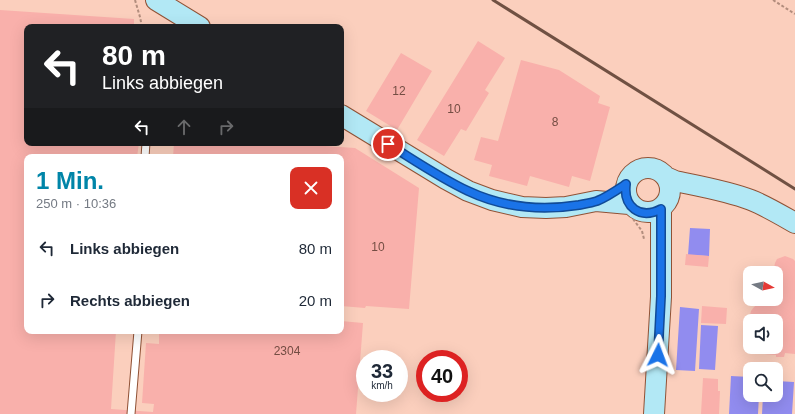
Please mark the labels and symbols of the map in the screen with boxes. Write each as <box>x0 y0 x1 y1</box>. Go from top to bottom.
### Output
house number: 12 <box>392 84 406 98</box>
house number: 10 <box>447 102 461 116</box>
house number: 8 <box>552 115 559 129</box>
pin <box>371 127 405 161</box>
house number: 10 <box>371 240 385 254</box>
north arrow <box>743 266 783 306</box>
position arrow <box>637 334 679 376</box>
house number: 2304 <box>274 344 301 358</box>
speed limit sign: 40 <box>416 350 468 402</box>

